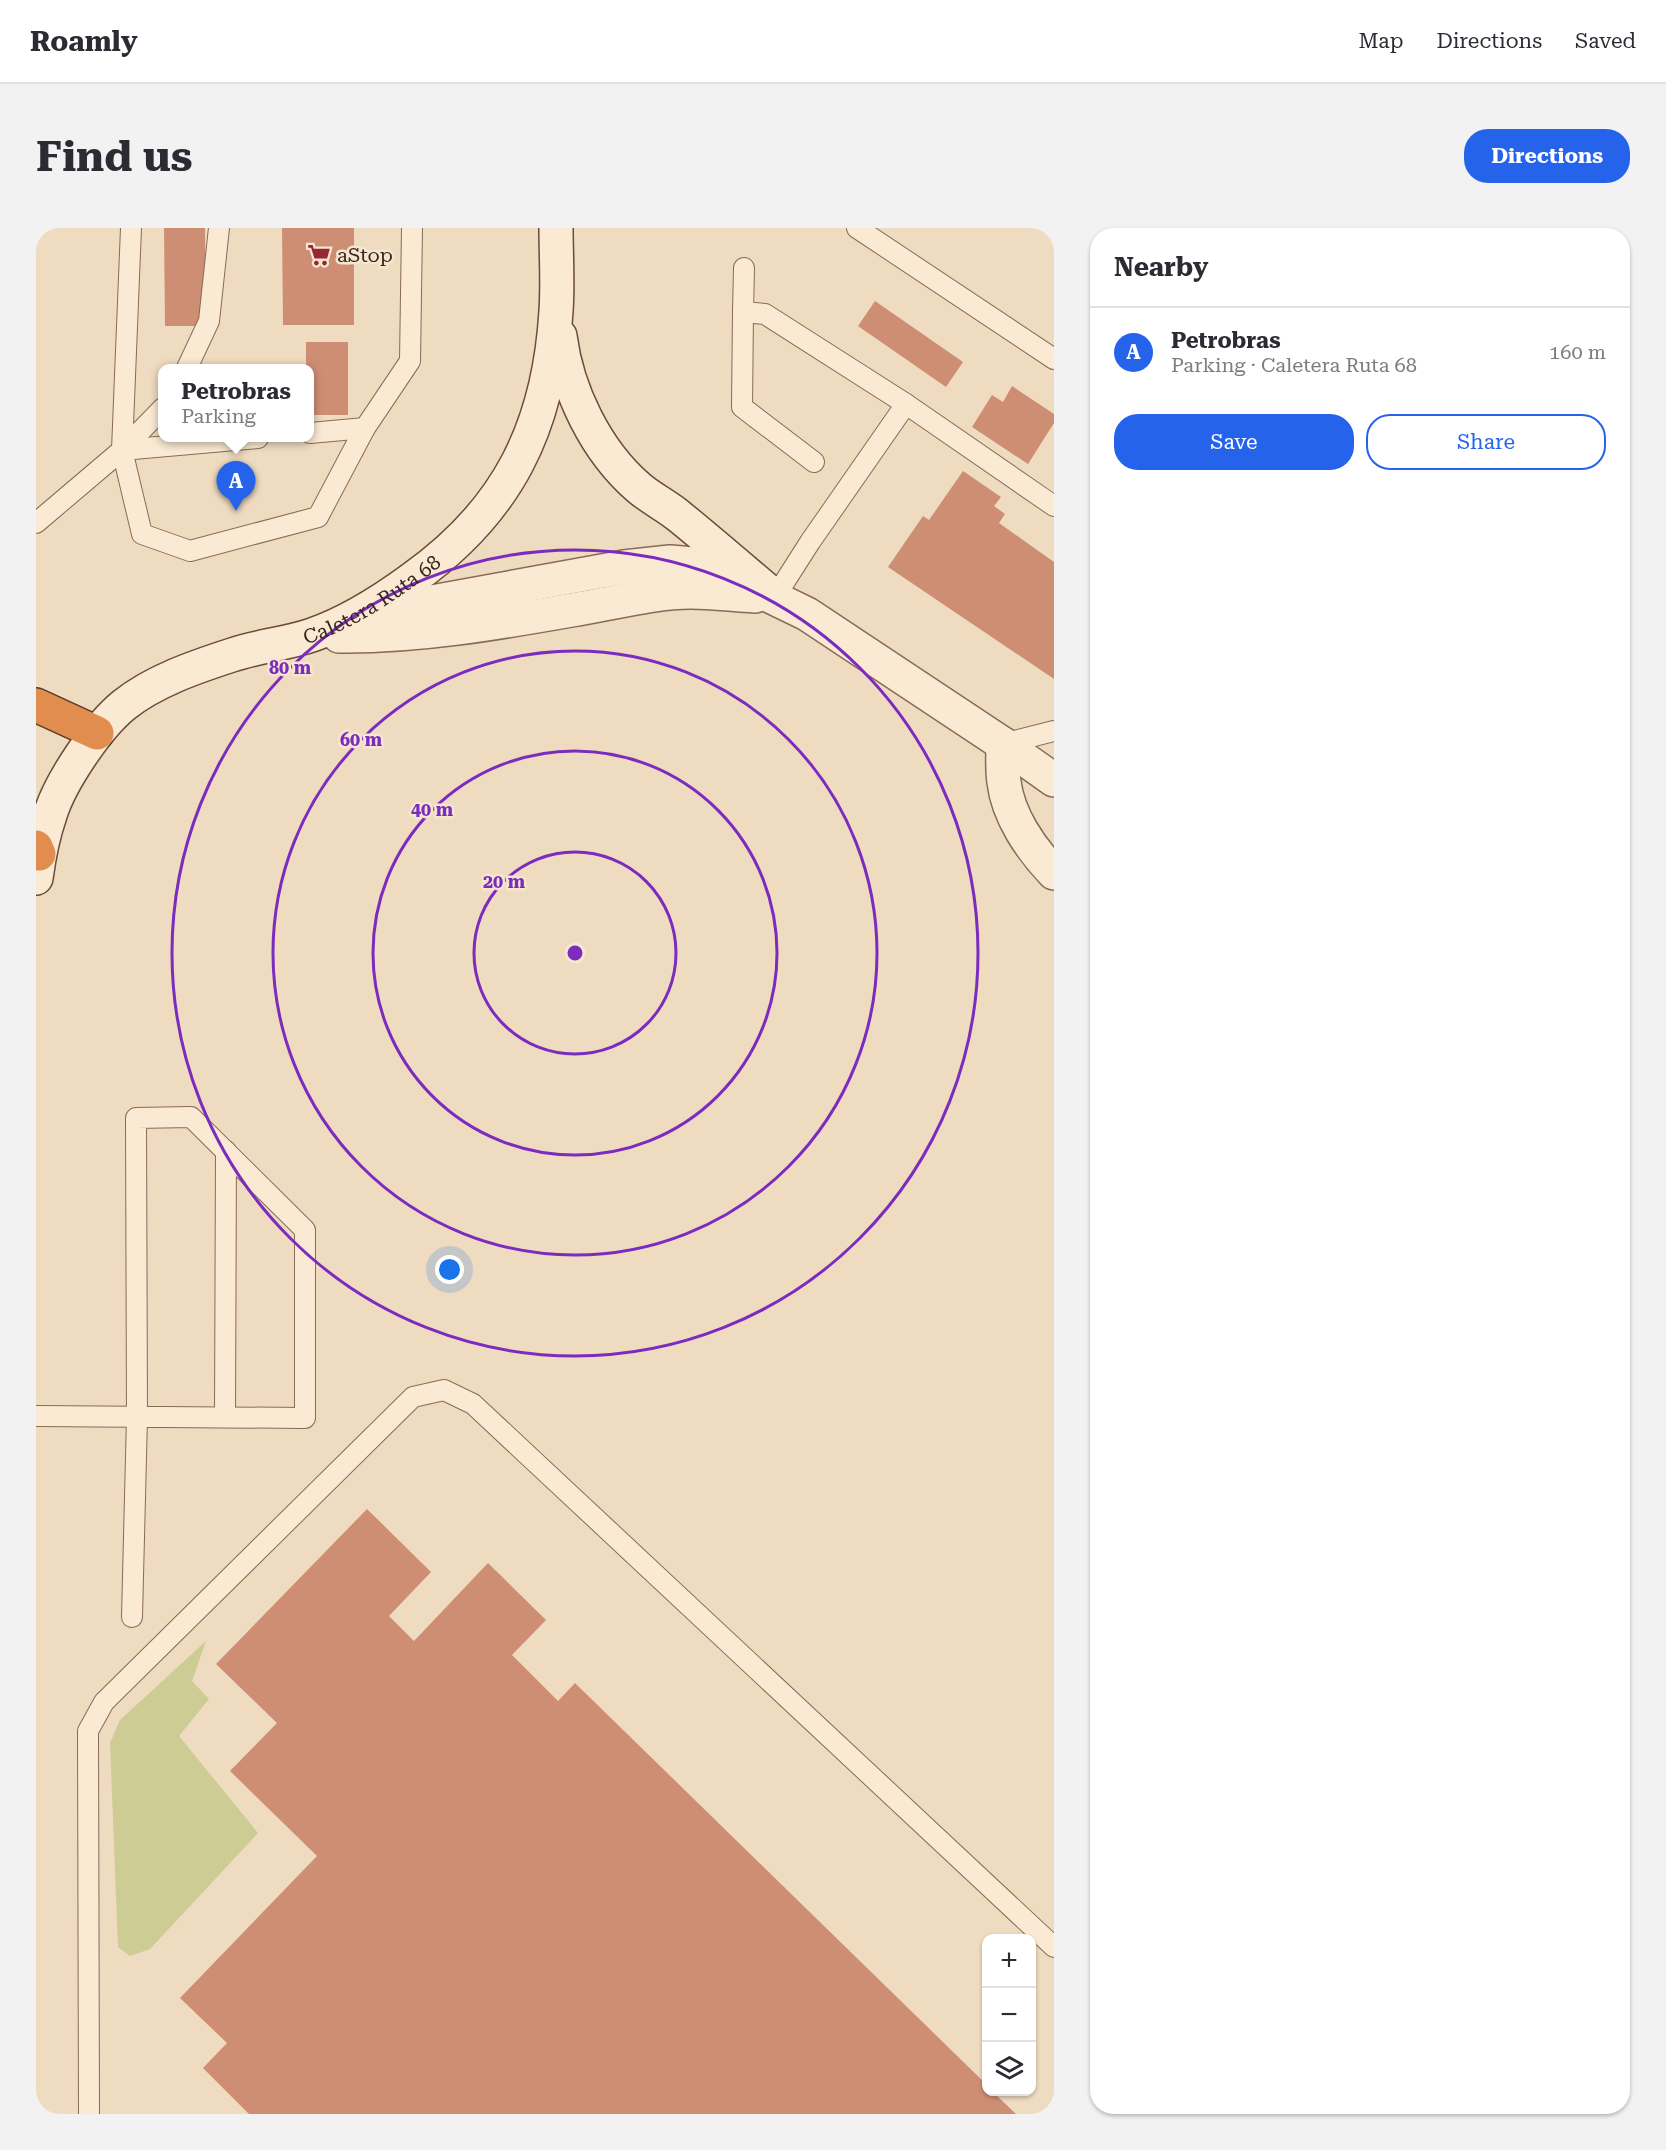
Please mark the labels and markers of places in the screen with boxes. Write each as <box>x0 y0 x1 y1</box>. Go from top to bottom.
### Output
supermarket icon: aStop <box>306 242 332 268</box>
place label: aStop <box>337 243 393 267</box>
pin: A <box>216 462 256 511</box>
centre of rings <box>565 943 585 963</box>

